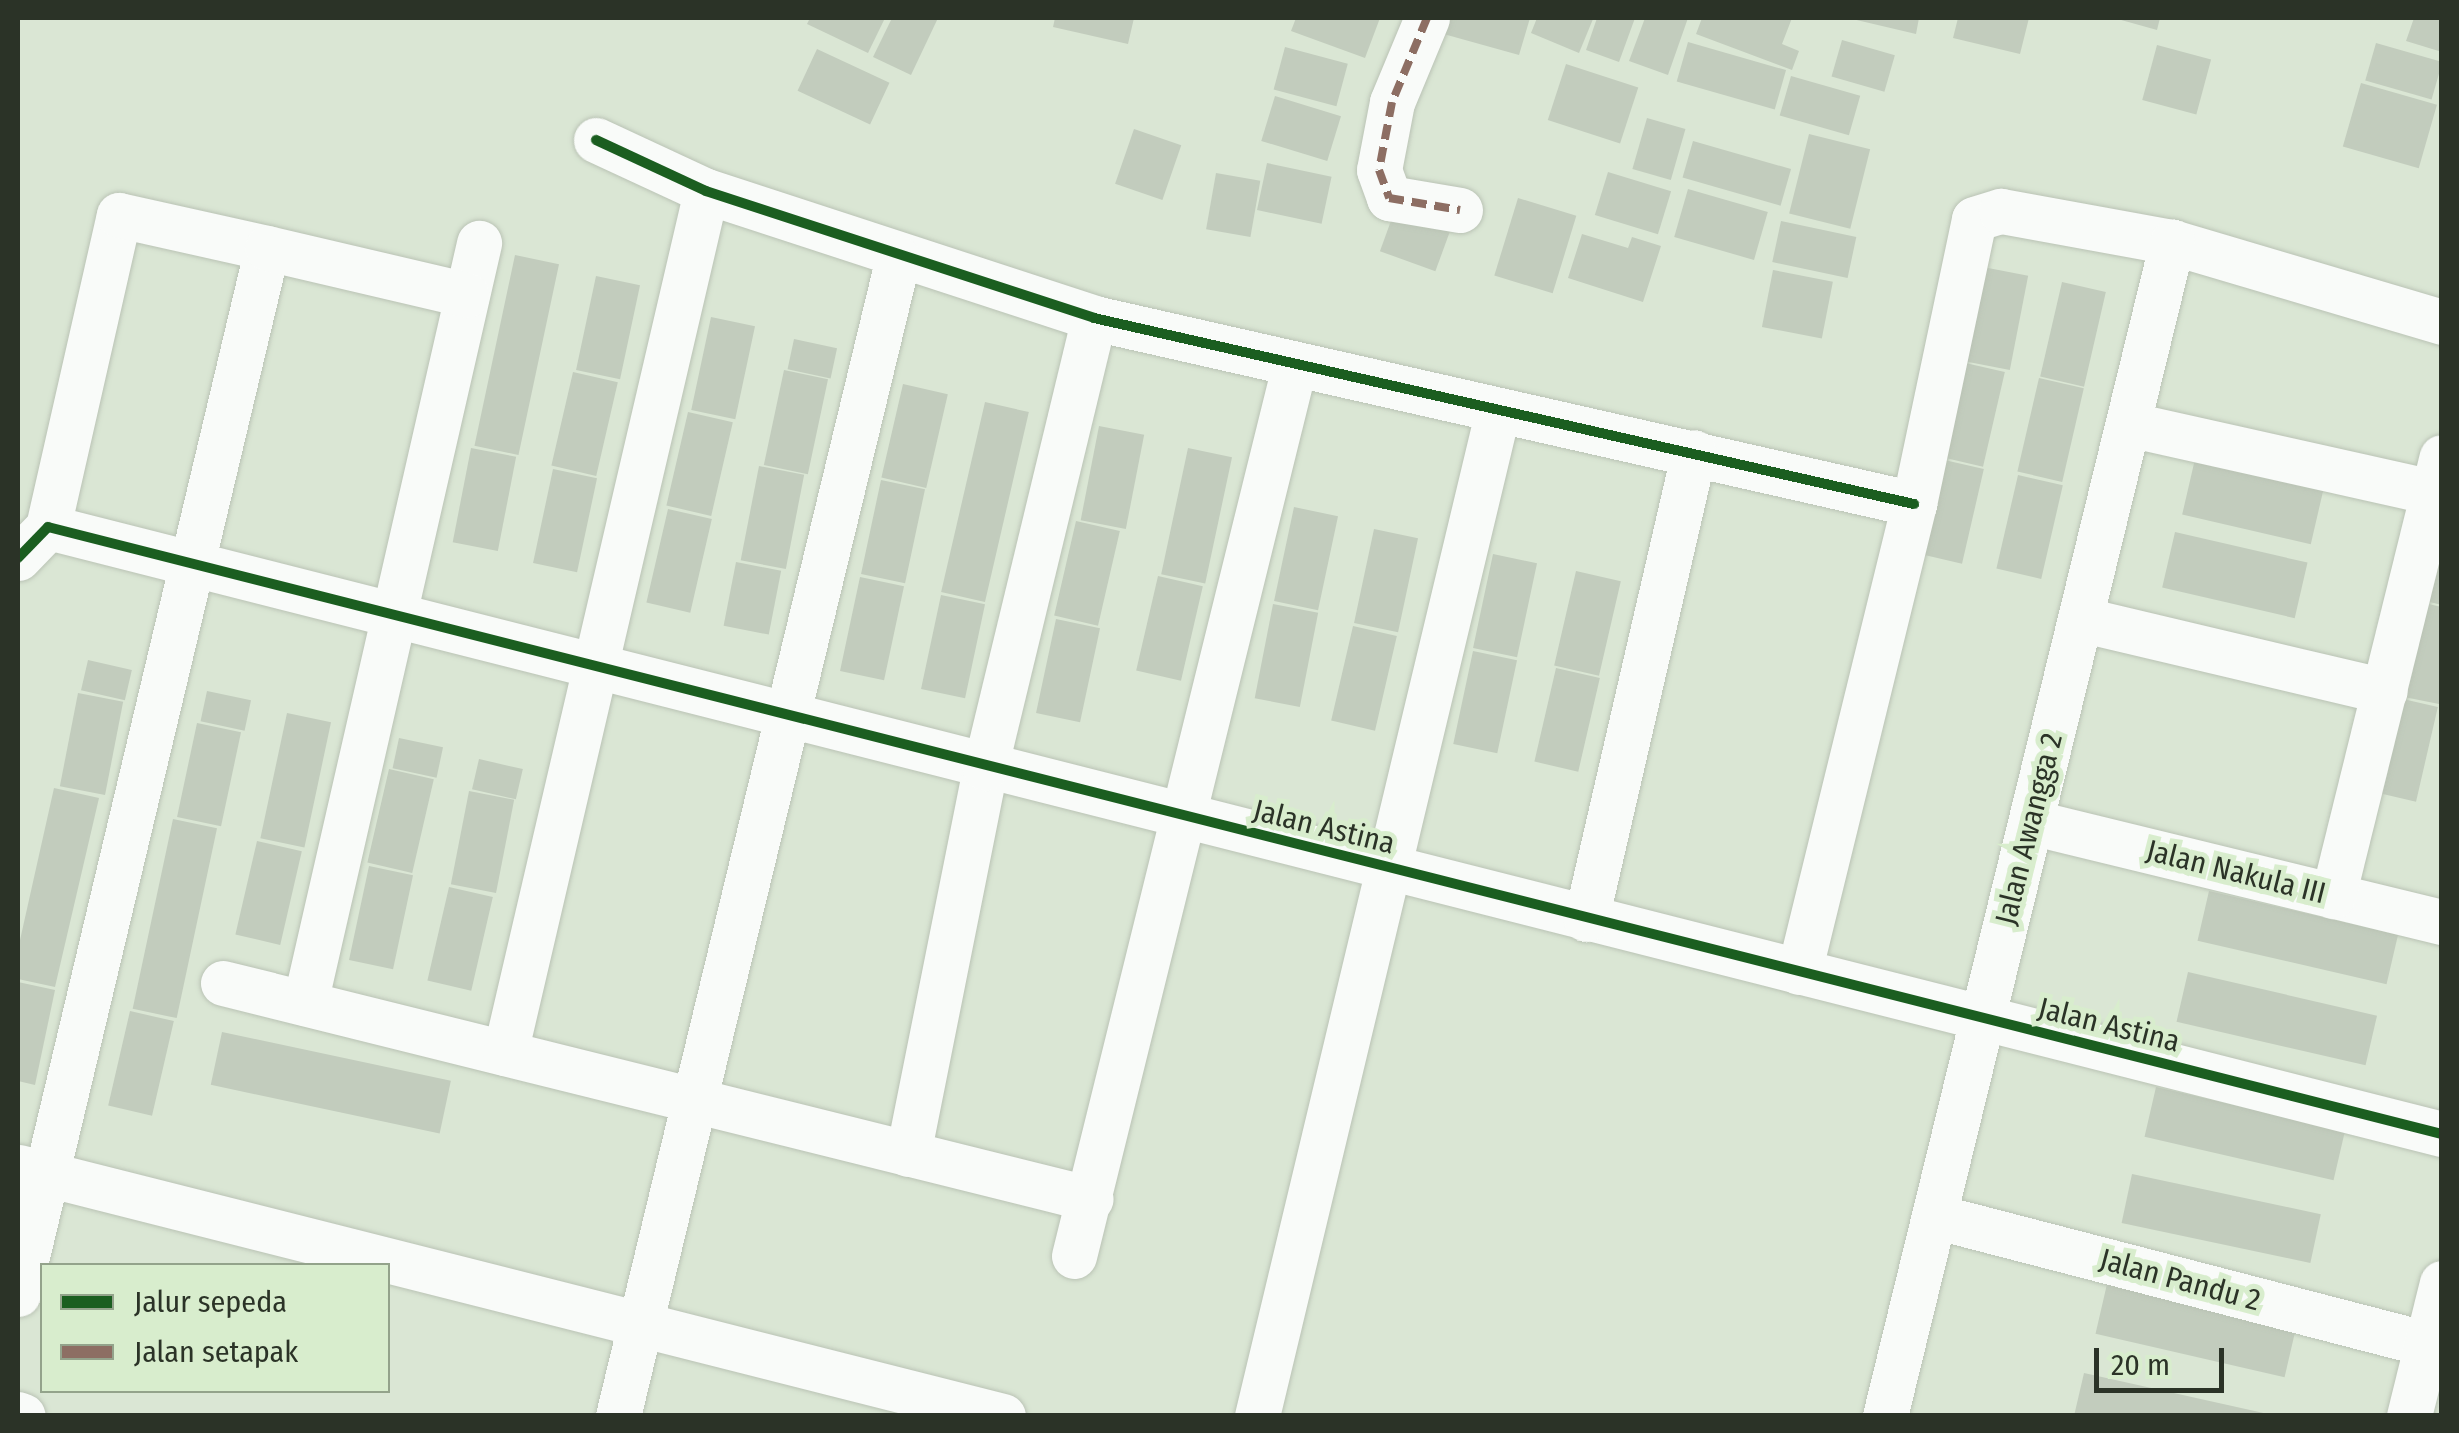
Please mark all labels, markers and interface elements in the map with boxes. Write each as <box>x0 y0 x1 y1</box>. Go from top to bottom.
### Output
street label: Jalan Awangga 2 <box>1988 730 2070 928</box>
street label: Jalan Astina <box>1250 792 1398 862</box>
street label: Jalan Nakula III <box>2143 832 2329 912</box>
street label: Jalan Astina <box>2035 990 2183 1060</box>
street label: Jalan Pandu 2 <box>2096 1241 2264 1319</box>
legend <box>40 1263 390 1393</box>
text: Jalur sepeda <box>134 1284 287 1320</box>
scale bar <box>2099 1328 2229 1390</box>
text: Jalan setapak <box>134 1334 298 1370</box>
text: 20 m <box>2111 1347 2170 1383</box>

